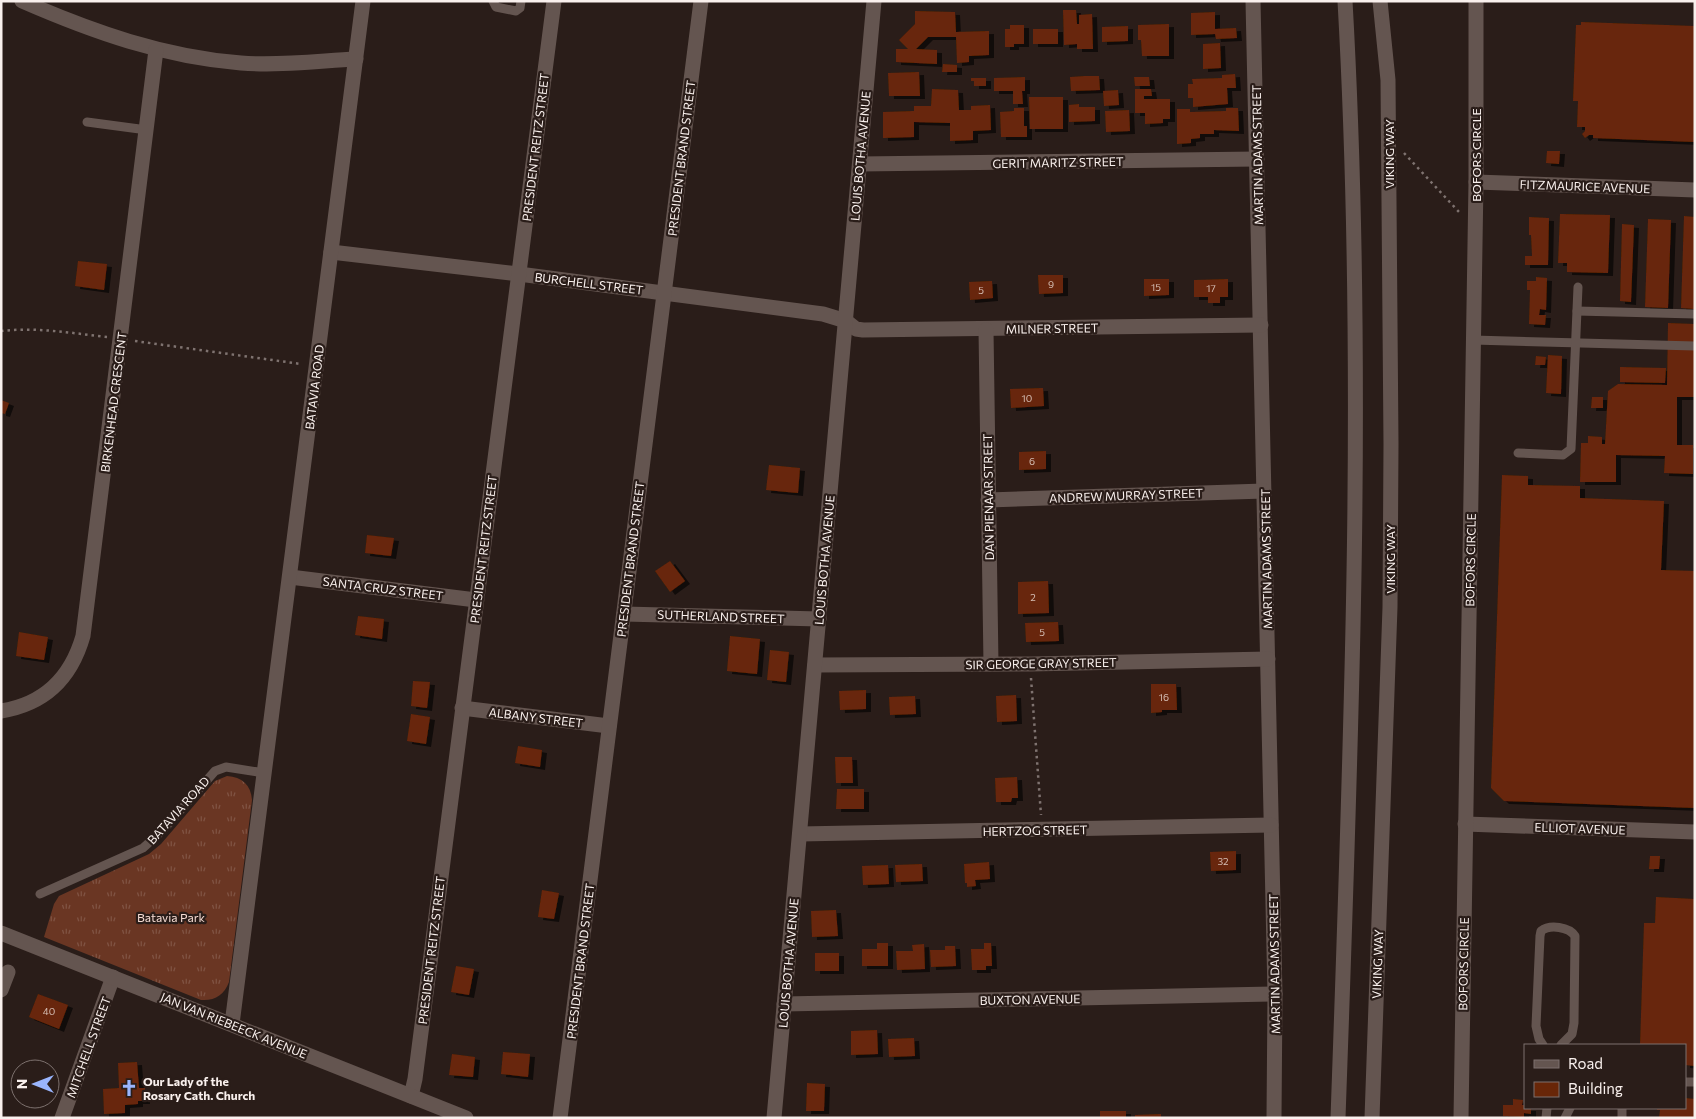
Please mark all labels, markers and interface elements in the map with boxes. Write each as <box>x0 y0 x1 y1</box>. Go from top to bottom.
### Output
street label: PRESIDENT REITZ STREET <box>519 72 551 222</box>
street label: PRESIDENT BRAND STREET <box>664 79 698 237</box>
street label: MARTIN ADAMS STREET <box>1249 84 1265 225</box>
street label: LOUIS BOTHA AVENUE <box>847 91 873 221</box>
street label: BOFORS CIRCLE <box>1469 108 1483 202</box>
street label: VIKING WAY <box>1382 119 1396 189</box>
street label: GERIT MARITZ STREET <box>992 154 1124 170</box>
street label: FITZMAURICE AVENUE <box>1519 177 1651 195</box>
street label: BURCHELL STREET <box>534 269 644 297</box>
house number: 9 <box>1048 278 1054 290</box>
house number: 15 <box>1151 281 1161 293</box>
house number: 17 <box>1206 282 1216 294</box>
house number: 5 <box>978 284 984 296</box>
street label: MILNER STREET <box>1005 320 1099 336</box>
street label: BIRKENHEAD CRESCENT <box>97 331 129 473</box>
street label: BATAVIA ROAD <box>302 344 326 430</box>
house number: 10 <box>1022 392 1032 404</box>
street label: DAN PIENAAR STREET <box>980 433 996 560</box>
house number: 6 <box>1029 455 1035 467</box>
street label: PRESIDENT REITZ STREET <box>467 474 499 624</box>
street label: PRESIDENT BRAND STREET <box>613 480 647 638</box>
street label: ANDREW MURRAY STREET <box>1049 485 1203 505</box>
street label: MARTIN ADAMS STREET <box>1258 488 1274 629</box>
street label: LOUIS BOTHA AVENUE <box>811 495 837 625</box>
street label: BOFORS CIRCLE <box>1462 513 1478 607</box>
street label: VIKING WAY <box>1383 524 1397 594</box>
street label: SANTA CRUZ STREET <box>322 574 444 602</box>
house number: 2 <box>1030 591 1036 603</box>
street label: SUTHERLAND STREET <box>657 607 785 625</box>
house number: 5 <box>1039 626 1045 638</box>
street label: SIR GEORGE GRAY STREET <box>965 655 1117 671</box>
house number: 16 <box>1159 691 1169 703</box>
street label: ALBANY STREET <box>488 704 584 730</box>
street label: BATAVIA ROAD <box>144 773 212 846</box>
street label: ELLIOT AVENUE <box>1534 819 1626 837</box>
street label: HERTZOG STREET <box>982 822 1088 838</box>
house number: 32 <box>1217 855 1229 867</box>
street label: PRESIDENT REITZ STREET <box>415 875 447 1025</box>
street label: PRESIDENT BRAND STREET <box>563 882 597 1040</box>
street label: MARTIN ADAMS STREET <box>1266 893 1282 1034</box>
street label: LOUIS BOTHA AVENUE <box>775 898 801 1028</box>
park label: Batavia Park <box>137 910 205 924</box>
street label: BOFORS CIRCLE <box>1455 917 1471 1011</box>
street label: VIKING WAY <box>1369 929 1385 999</box>
street label: JAN VAN RIEBEECK AVENUE <box>158 989 309 1062</box>
street label: BUXTON AVENUE <box>979 991 1081 1007</box>
street label: MITCHELL STREET <box>63 994 113 1100</box>
house number: 40 <box>43 1005 55 1017</box>
legend <box>1524 1044 1686 1109</box>
text: Road <box>1568 1054 1603 1072</box>
north arrow <box>10 1059 60 1109</box>
place label: Our Lady of the Rosary Cath. Church <box>143 1074 255 1102</box>
church icon: Our Lady of the Rosary Cath. Church <box>119 1078 139 1098</box>
text: N <box>13 1079 30 1089</box>
text: Building <box>1568 1079 1623 1097</box>

